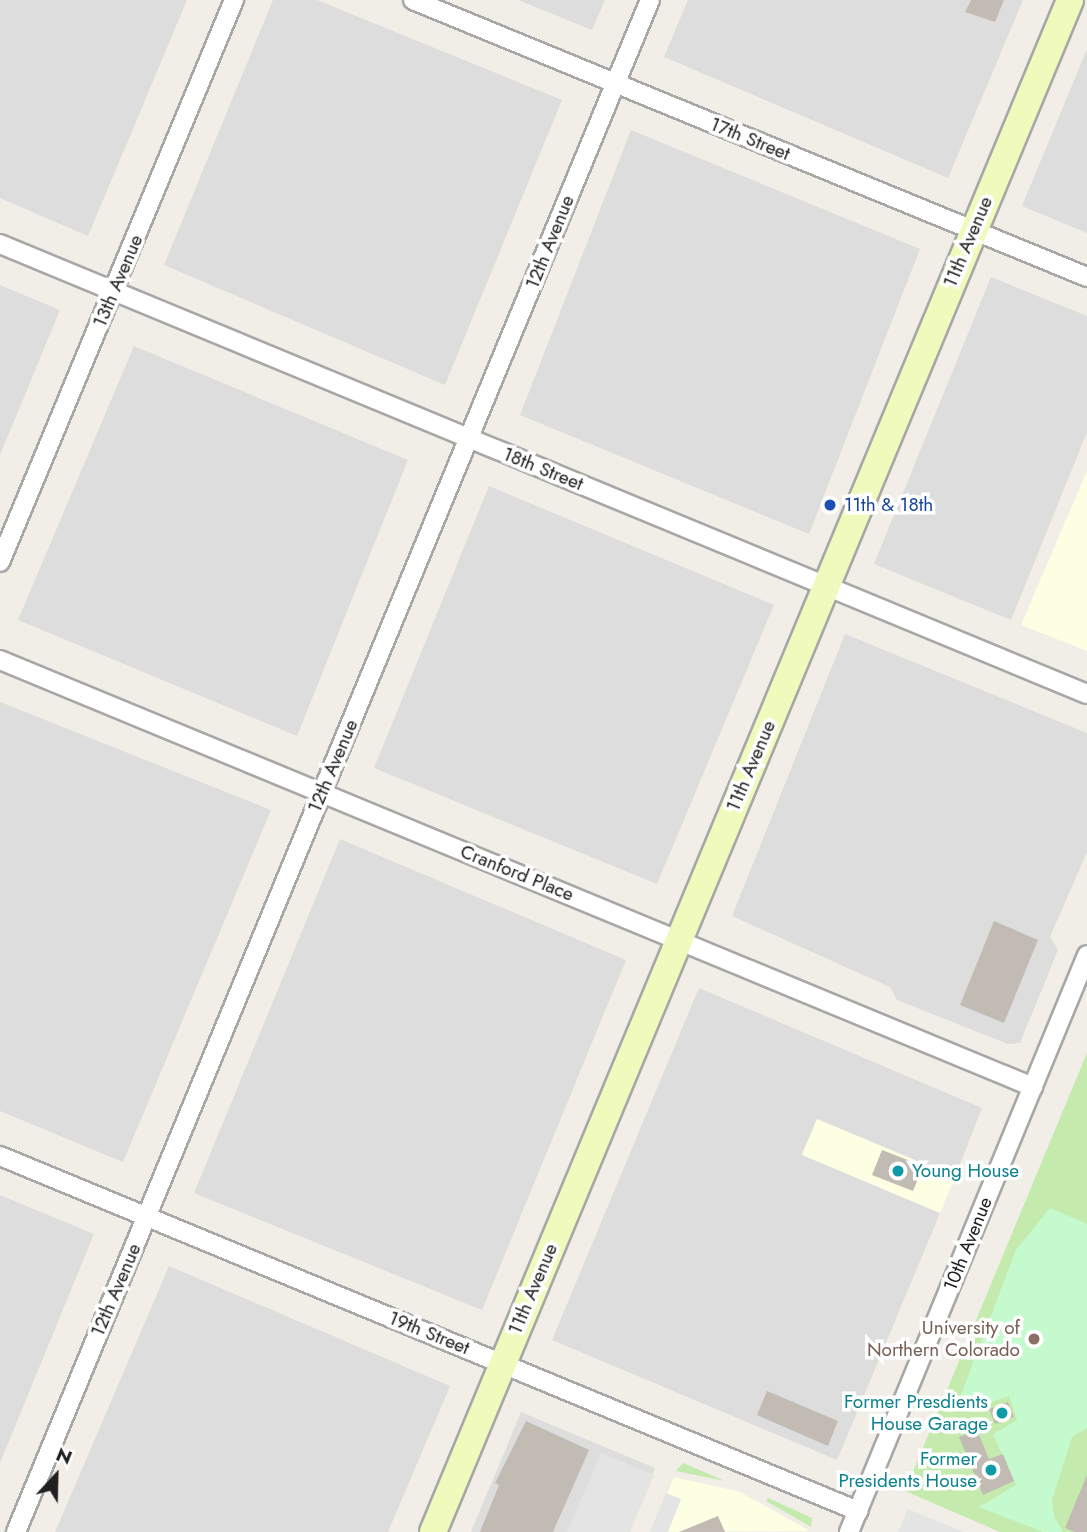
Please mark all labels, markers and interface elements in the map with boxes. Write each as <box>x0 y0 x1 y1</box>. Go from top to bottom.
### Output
street label: 17th Street <box>707 113 793 165</box>
street label: 12th Avenue <box>521 192 579 292</box>
street label: 11th Avenue <box>939 193 997 291</box>
street label: 13th Avenue <box>88 231 148 331</box>
street label: 18th Street <box>500 443 586 495</box>
place label: 11th & 18th <box>844 494 933 516</box>
marker: 11th & 18th <box>822 497 838 513</box>
street label: 12th Avenue <box>303 716 363 816</box>
street label: 11th Avenue <box>722 717 780 815</box>
street label: Cranford Place <box>457 840 577 906</box>
place label: Young House <box>912 1160 1019 1182</box>
marker: Young House <box>890 1163 906 1179</box>
street label: 10th Avenue <box>939 1194 997 1294</box>
street label: 12th Avenue <box>86 1240 146 1340</box>
street label: 11th Avenue <box>504 1240 562 1338</box>
street label: 19th Street <box>385 1306 473 1360</box>
place label: University of Northern Colorado <box>867 1317 1020 1361</box>
marker: University of Northern Colorado <box>1026 1331 1042 1347</box>
place label: Former Presdients House Garage <box>844 1391 988 1435</box>
marker: Former Presdients House Garage <box>994 1405 1010 1421</box>
north arrow <box>21 1441 91 1511</box>
text: N <box>52 1441 76 1471</box>
place label: Former Presidents House <box>838 1448 977 1492</box>
marker: Former Presidents House <box>983 1462 999 1478</box>

